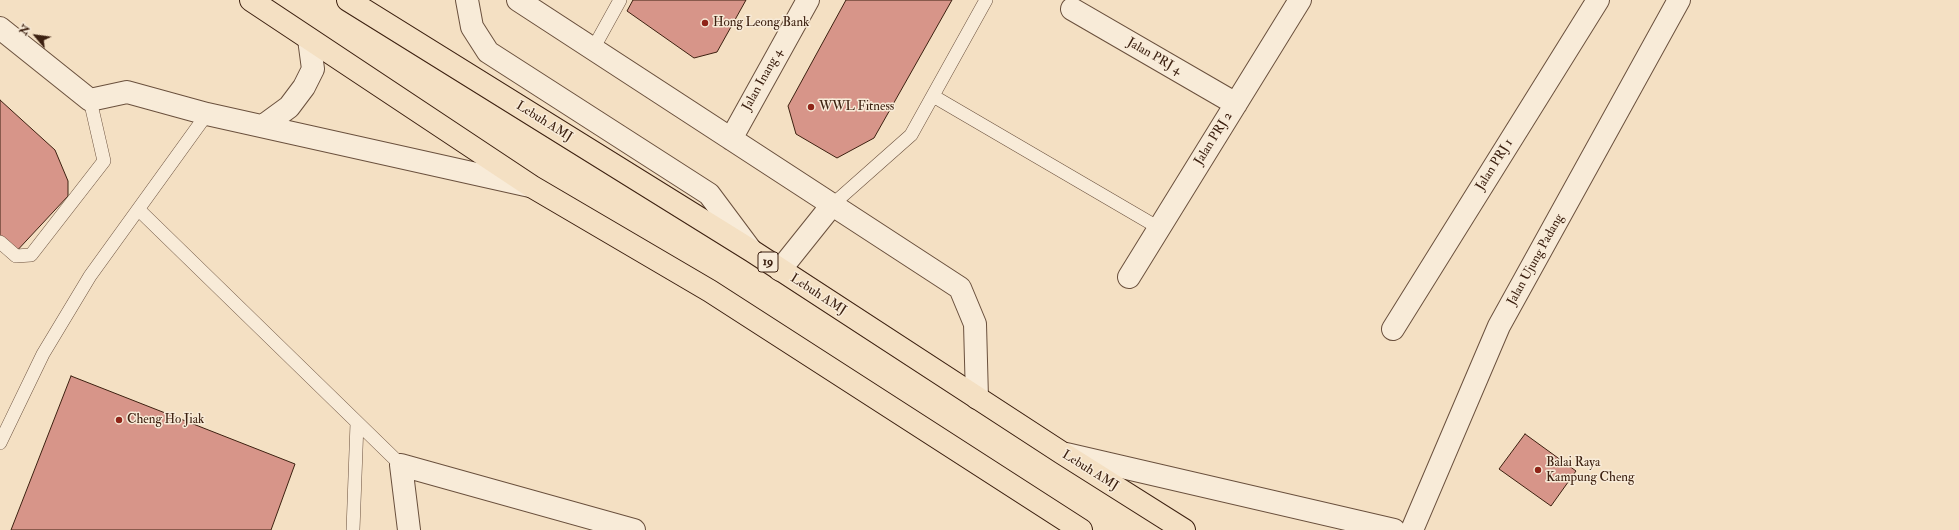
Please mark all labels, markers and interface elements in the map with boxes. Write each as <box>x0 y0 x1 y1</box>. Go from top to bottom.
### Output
place label: Hong Leong Bank <box>713 15 809 31</box>
north arrow <box>16 16 56 56</box>
marker: Hong Leong Bank <box>700 18 710 28</box>
text: N <box>17 22 33 37</box>
street label: Jalan PRJ 4 <box>1124 35 1184 79</box>
street label: Jalan Inang 4 <box>740 46 786 114</box>
street label: Lebuh AMJ <box>513 99 575 145</box>
place label: WWL Fitness <box>819 99 894 115</box>
marker: WWL Fitness <box>806 102 816 112</box>
street label: Jalan PRJ 2 <box>1192 110 1236 168</box>
street label: Jalan PRJ 1 <box>1473 136 1517 194</box>
street label: Jalan Ujung Padang <box>1504 211 1568 309</box>
road number: 19 <box>758 252 778 272</box>
street label: Lebuh AMJ <box>787 271 849 319</box>
place label: Cheng Ho Jiak <box>127 412 204 428</box>
marker: Cheng Ho Jiak <box>114 415 124 425</box>
street label: Lebuh AMJ <box>1059 448 1121 494</box>
place label: Balai Raya Kampung Cheng <box>1546 455 1634 486</box>
marker: Balai Raya Kampung Cheng <box>1533 465 1543 475</box>

